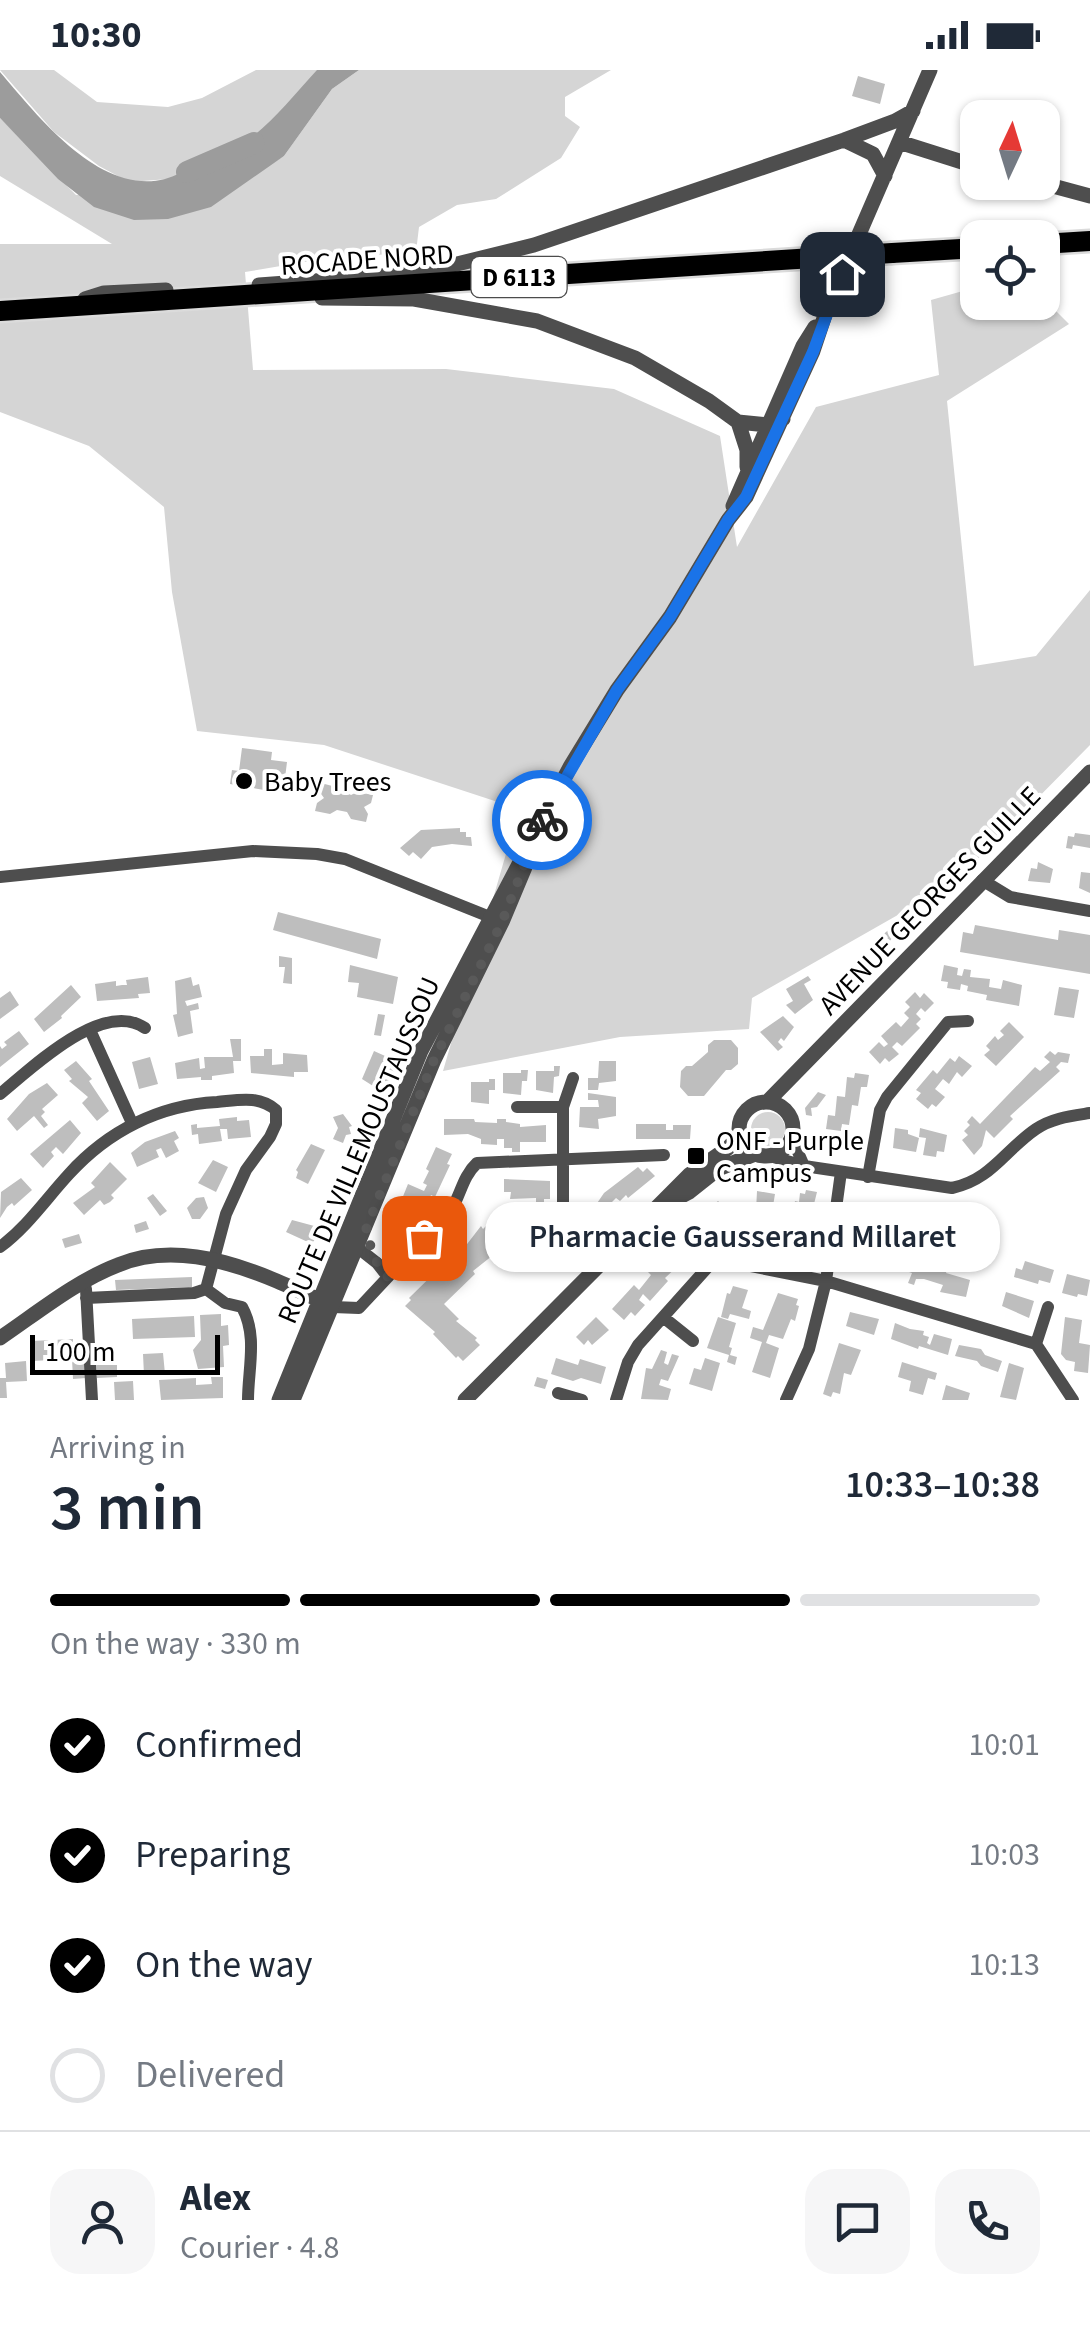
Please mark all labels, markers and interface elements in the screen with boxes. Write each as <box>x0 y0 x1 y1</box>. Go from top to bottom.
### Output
text: 10:30 <box>50 8 142 62</box>
north arrow <box>960 100 1060 200</box>
map controls <box>960 100 1060 320</box>
button: locate <box>960 220 1060 320</box>
pin <box>800 232 885 317</box>
street label: ROCADE NORD <box>279 234 455 286</box>
icon: home <box>815 247 870 302</box>
road number: D 6113 <box>472 257 566 297</box>
place label: Baby Trees <box>264 762 391 802</box>
marker: Baby Trees <box>233 770 255 792</box>
courier <box>492 770 592 870</box>
street label: AVENUE GEORGES GUILLE <box>810 777 1050 1024</box>
icon: bike <box>515 793 570 848</box>
street label: ROUTE DE VILLEMOUSTAUSSOU <box>268 971 450 1330</box>
place label: ONF - Purple Campus <box>716 1121 864 1193</box>
marker: ONF - Purple Campus <box>685 1145 707 1167</box>
pin <box>382 1196 467 1281</box>
callout: Pharmacie Gausserand Millaret <box>484 1203 999 1273</box>
icon: bag <box>397 1211 452 1266</box>
text: Pharmacie Gausserand Millaret <box>529 1214 956 1260</box>
scale bar <box>30 1330 220 1374</box>
text: 100 m <box>45 1332 116 1372</box>
text: Arriving in <box>50 1425 186 1471</box>
text: 10:33–10:38 <box>845 1458 1040 1512</box>
text: 3 min <box>50 1462 205 1555</box>
text: On the way · 330 m <box>50 1621 301 1667</box>
icon: check <box>50 1718 105 1773</box>
text: Confirmed <box>135 1718 303 1772</box>
text: 10:01 <box>968 1722 1040 1768</box>
icon: check <box>50 1828 105 1883</box>
text: Preparing <box>135 1828 290 1882</box>
text: 10:03 <box>968 1832 1040 1878</box>
icon: check <box>50 1938 105 1993</box>
text: On the way <box>135 1938 312 1992</box>
text: 10:13 <box>968 1942 1040 1988</box>
text: Delivered <box>135 2048 285 2102</box>
button: person <box>50 2169 155 2274</box>
button: chat <box>805 2169 910 2274</box>
button: phone <box>935 2169 1040 2274</box>
text: Alex <box>180 2171 251 2225</box>
text: Courier · 4.8 <box>180 2225 340 2271</box>

